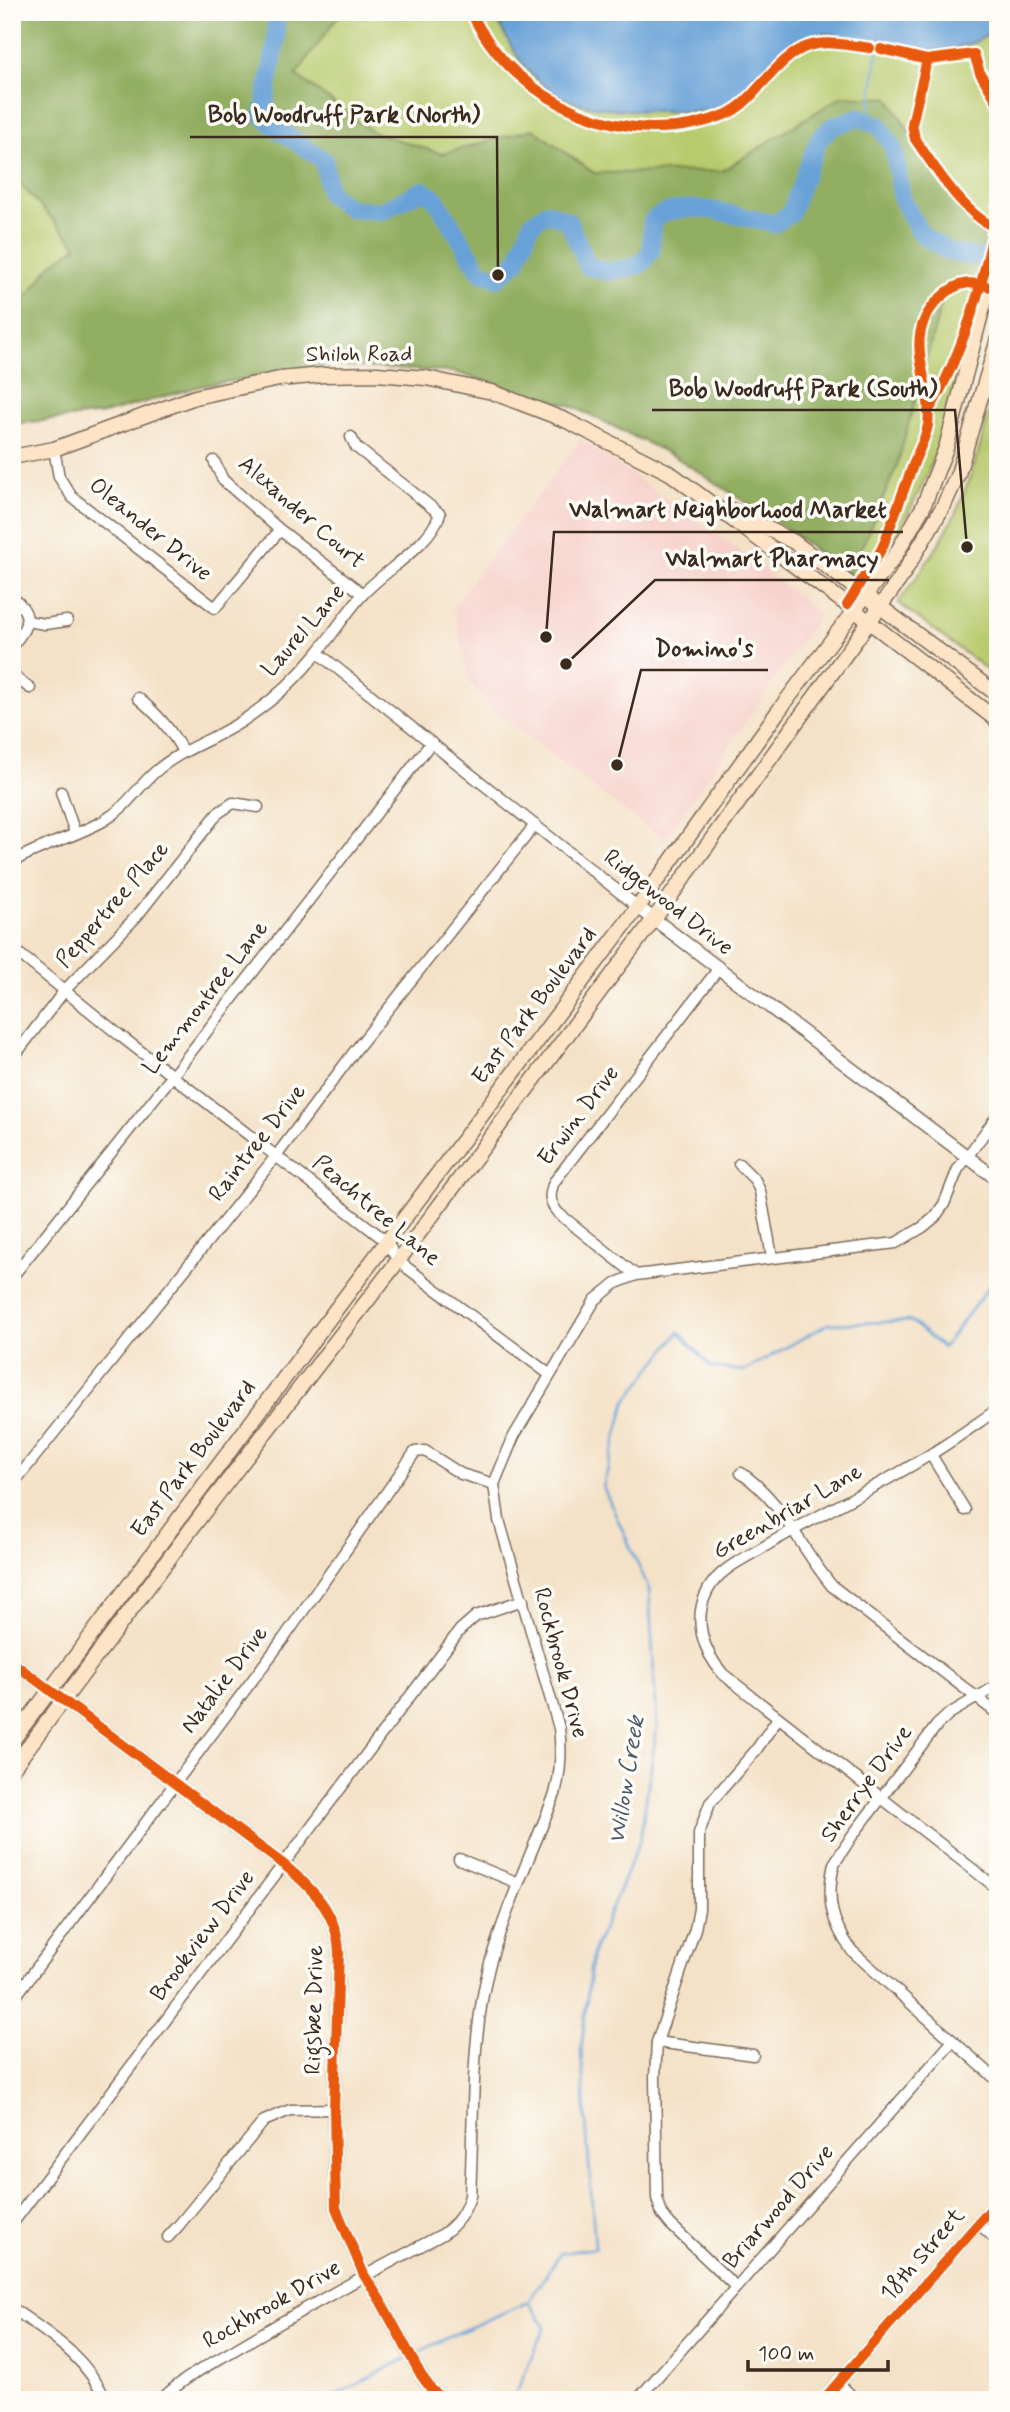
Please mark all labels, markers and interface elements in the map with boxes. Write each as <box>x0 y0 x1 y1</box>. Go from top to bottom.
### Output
callout: Bob Woodruff Park (North) <box>190 92 497 137</box>
text: Bob Woodruff Park (North) <box>208 100 481 131</box>
street label: Shiloh Road <box>306 340 412 370</box>
callout: Bob Woodruff Park (South) <box>652 365 955 410</box>
text: Bob Woodruff Park (South) <box>669 374 938 405</box>
street label: Alexander Court <box>231 450 371 576</box>
street label: Oleander Drive <box>82 471 218 589</box>
callout: Walmart Neighborhood Market <box>554 487 903 532</box>
text: Walmart Neighborhood Market <box>568 495 887 527</box>
callout: Walmart Pharmacy <box>655 535 889 580</box>
text: Walmart Pharmacy <box>665 544 878 575</box>
street label: Laurel Lane <box>255 578 353 684</box>
callout: Domino's <box>641 625 768 670</box>
text: Domino's <box>655 634 754 665</box>
street label: Peppertree Place <box>50 835 177 975</box>
street label: Ridgewood Drive <box>596 843 739 965</box>
street label: Lemmontree Lane <box>136 915 276 1081</box>
street label: East Park Boulevard <box>466 921 604 1091</box>
street label: Erwin Drive <box>531 1060 627 1172</box>
street label: Raintree Drive <box>203 1078 314 1208</box>
street label: Peachtree Lane <box>306 1149 446 1273</box>
street label: East Park Boulevard <box>125 1374 263 1544</box>
street label: Greenbriar Lane <box>708 1457 868 1567</box>
street label: Rockbrook Drive <box>526 1585 594 1741</box>
street label: Natalie Drive <box>175 1620 276 1740</box>
water label: Willow Creek <box>602 1712 653 1846</box>
street label: Sherrye Drive <box>814 1719 920 1849</box>
street label: Brookview Drive <box>144 1864 262 2008</box>
street label: Rigsbee Drive <box>299 1945 333 2075</box>
street label: Briarwood Drive <box>717 2138 841 2276</box>
street label: 18th Street <box>874 2202 972 2308</box>
street label: Rockbrook Drive <box>198 2253 346 2357</box>
scale bar <box>748 2328 888 2372</box>
text: 100 m <box>758 2340 814 2368</box>

